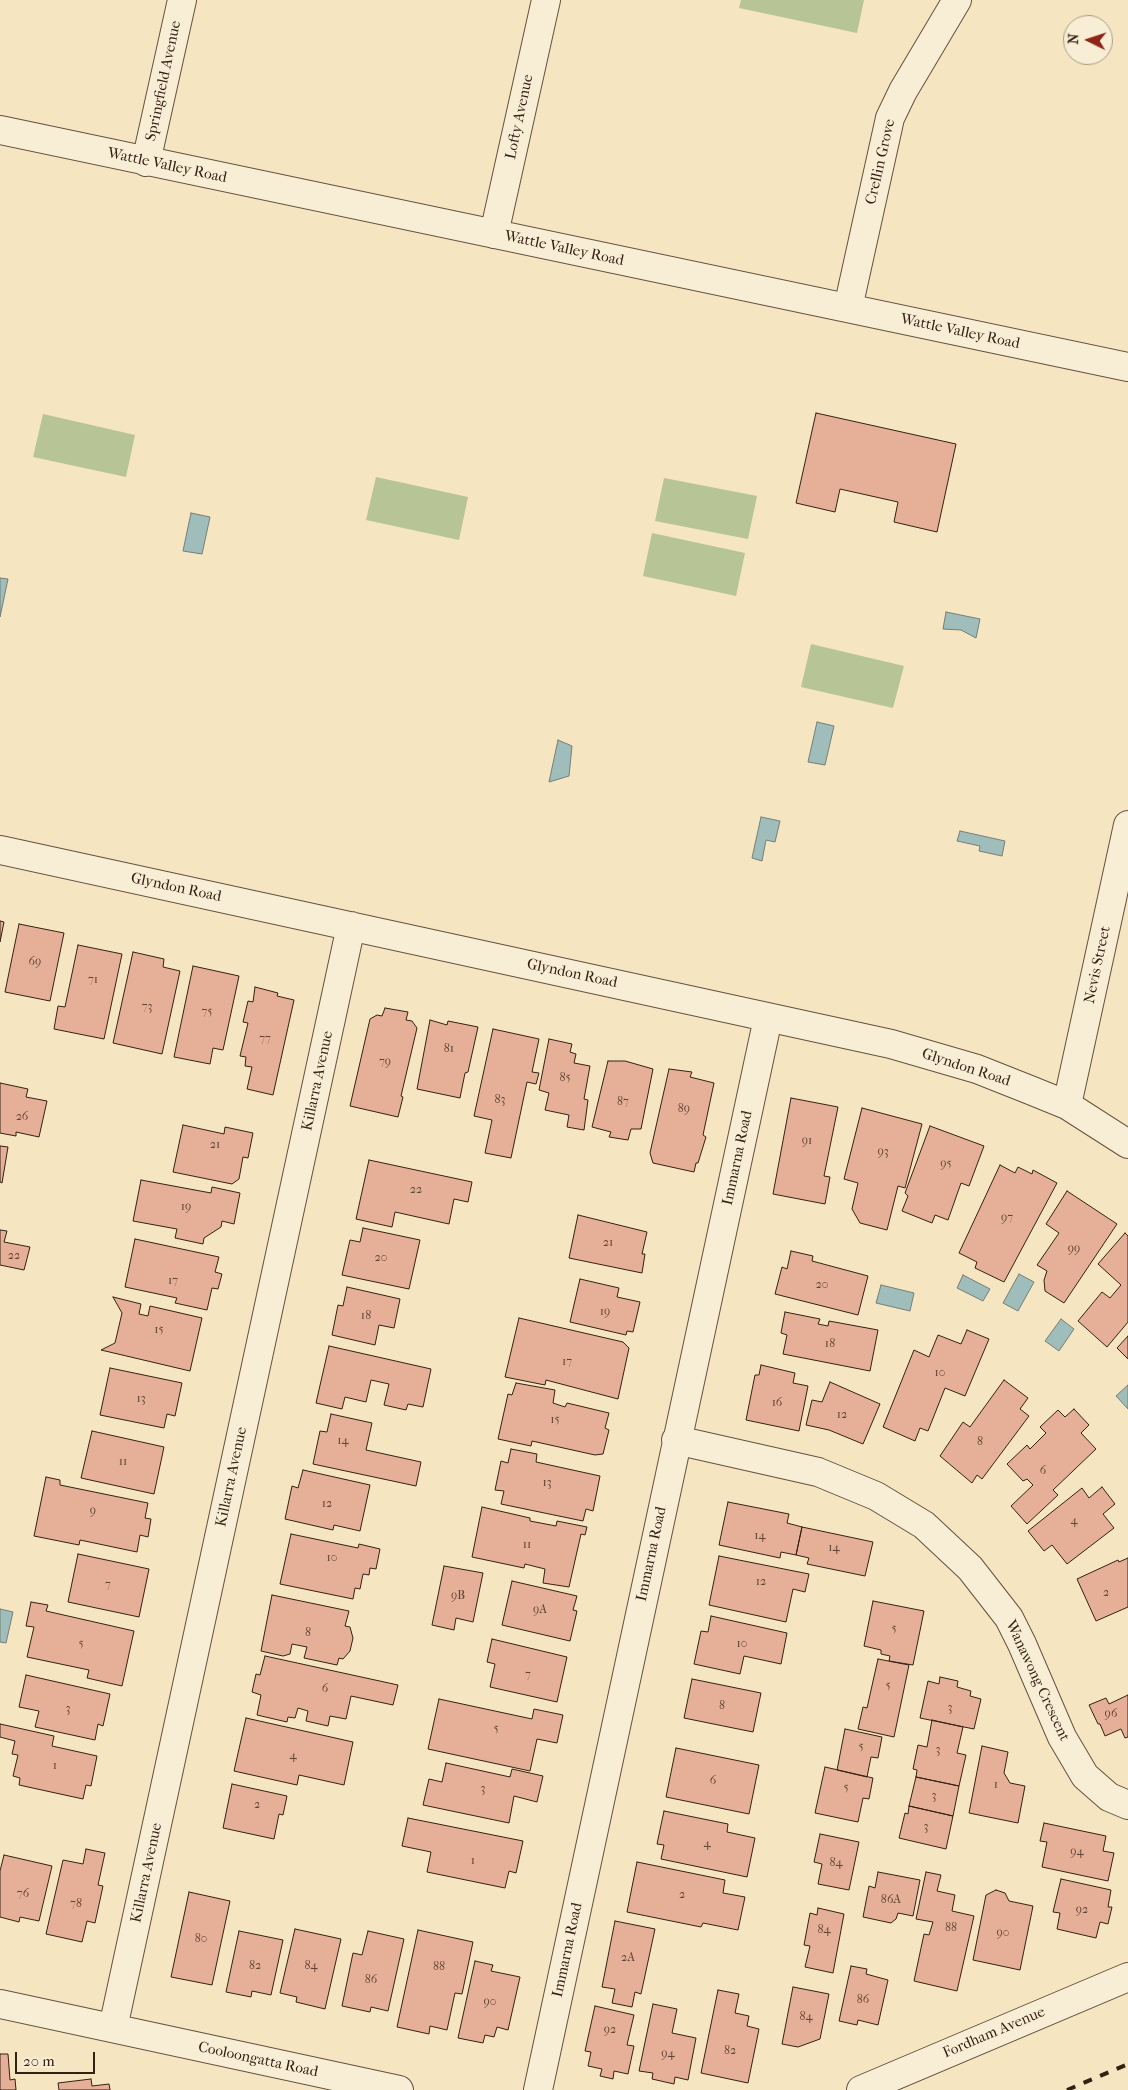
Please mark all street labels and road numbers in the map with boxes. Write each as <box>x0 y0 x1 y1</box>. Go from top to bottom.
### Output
street label: Springfield Avenue <box>142 19 186 143</box>
street label: Lofty Avenue <box>502 73 538 161</box>
street label: Crellin Grove <box>862 117 900 207</box>
street label: Wattle Valley Road <box>106 145 228 187</box>
street label: Wattle Valley Road <box>503 228 625 270</box>
street label: Wattle Valley Road <box>899 311 1021 353</box>
street label: Glyndon Road <box>129 870 223 906</box>
street label: Nevis Street <box>1081 925 1115 1005</box>
street label: Glyndon Road <box>525 956 619 992</box>
street label: Killarra Avenue <box>299 1029 337 1133</box>
street label: Glyndon Road <box>919 1045 1013 1091</box>
street label: Immarna Road <box>719 1109 757 1207</box>
street label: Killarra Avenue <box>213 1425 251 1529</box>
street label: Immarna Road <box>633 1505 671 1603</box>
street label: Wanawong Crescent <box>1001 1618 1073 1744</box>
street label: Killarra Avenue <box>128 1821 166 1925</box>
street label: Immarna Road <box>549 1901 587 1999</box>
street label: Fordham Avenue <box>940 2003 1048 2063</box>
street label: Cooloongatta Road <box>196 2038 320 2082</box>

